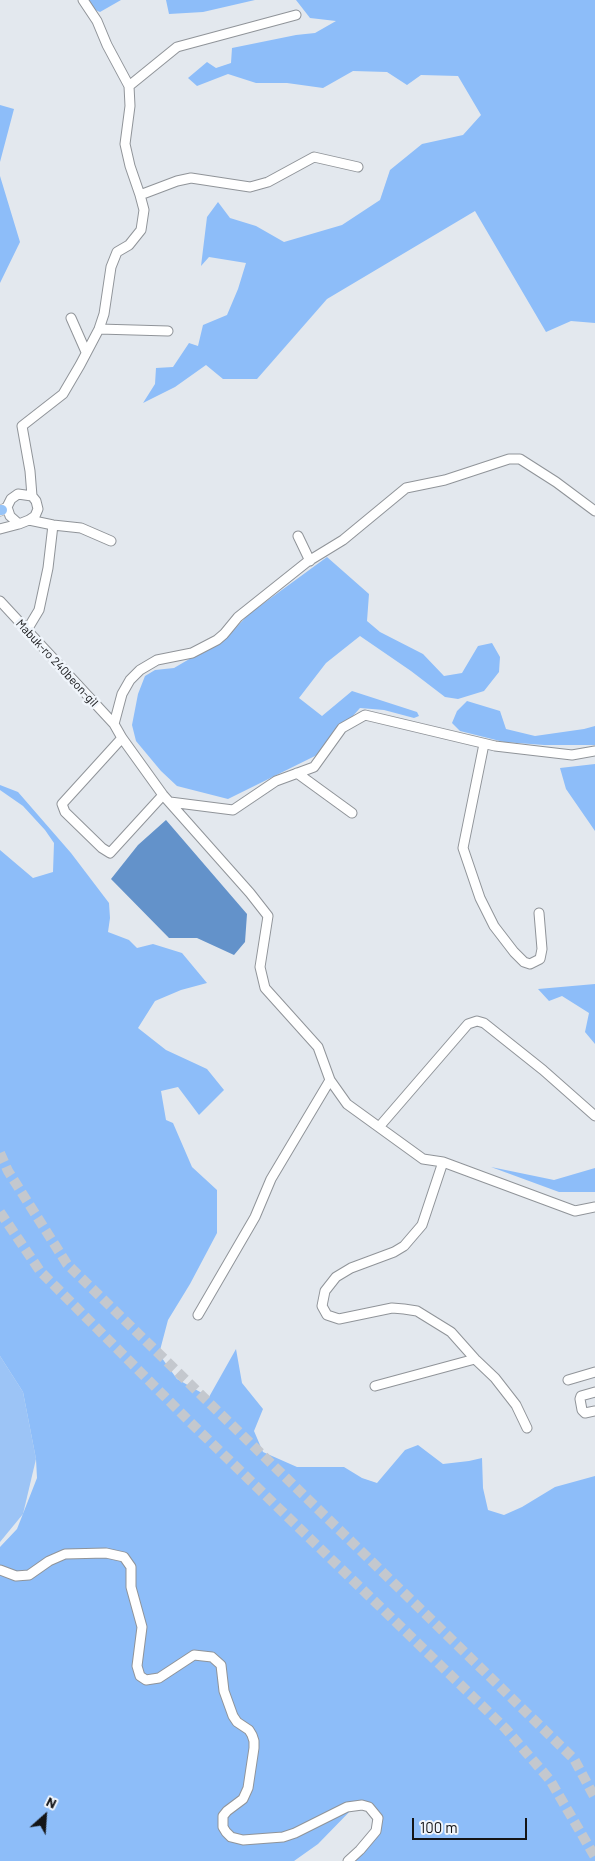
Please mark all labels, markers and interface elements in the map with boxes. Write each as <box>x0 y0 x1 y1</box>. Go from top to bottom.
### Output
street label: Mabuk-ro 240beon-gil <box>13 616 101 710</box>
north arrow <box>20 1791 70 1841</box>
text: N <box>44 1792 60 1812</box>
scale bar <box>415 1808 530 1840</box>
text: 100 m <box>420 1818 458 1836</box>

